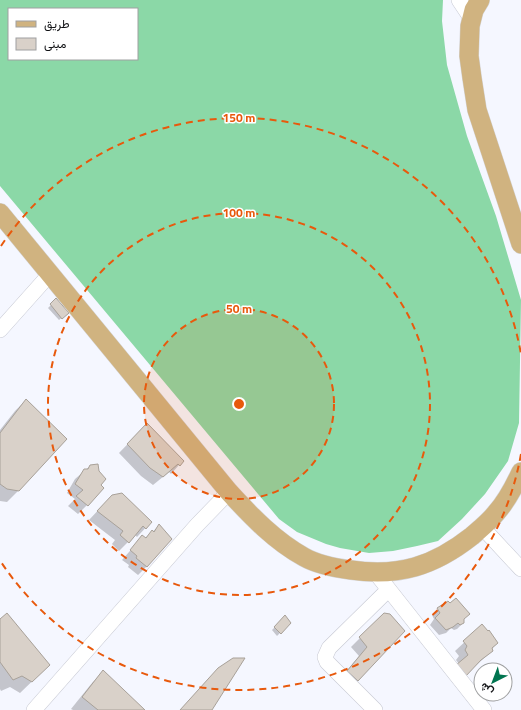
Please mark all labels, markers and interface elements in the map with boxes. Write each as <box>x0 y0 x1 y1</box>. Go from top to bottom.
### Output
legend <box>8 8 138 60</box>
text: طريق <box>44 14 70 33</box>
text: مبنى <box>44 34 66 53</box>
text: 150 m <box>223 108 255 127</box>
text: 100 m <box>223 203 255 222</box>
text: 50 m <box>226 299 252 318</box>
centre of rings <box>232 397 246 411</box>
north arrow <box>473 662 513 702</box>
text: ش <box>476 679 497 700</box>

